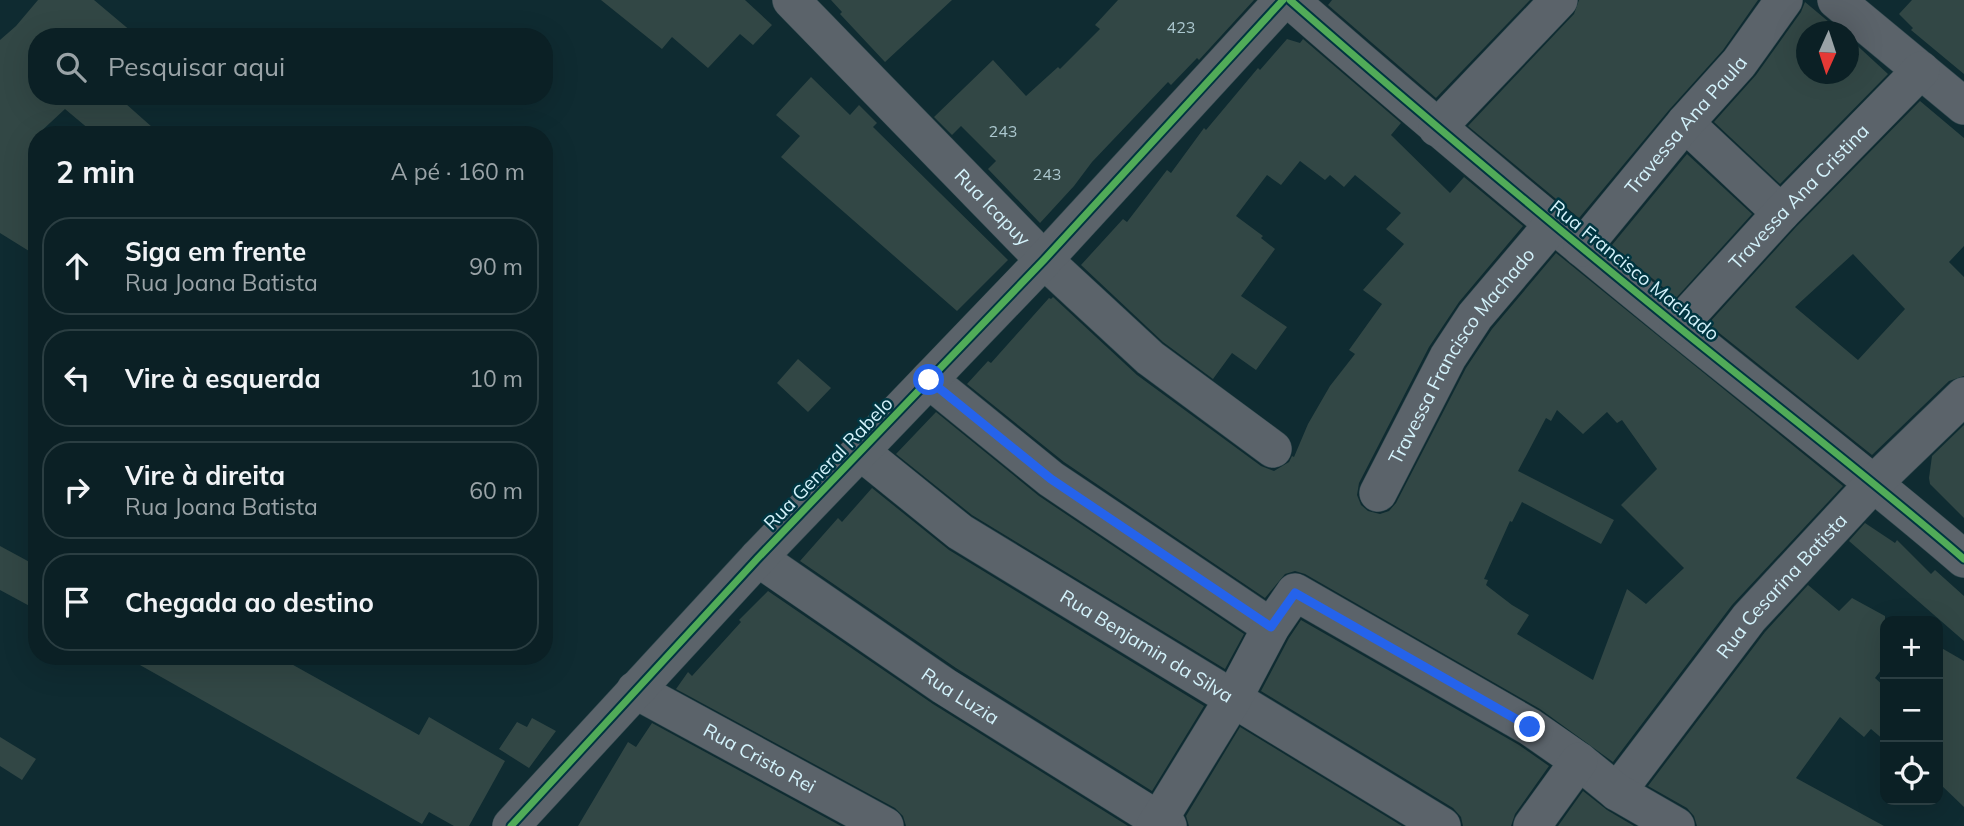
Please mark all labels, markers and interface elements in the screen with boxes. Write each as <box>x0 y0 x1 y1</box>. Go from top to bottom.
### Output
house number: 423 <box>1167 17 1195 37</box>
north arrow <box>1796 21 1859 84</box>
search box <box>28 28 553 105</box>
icon: search <box>52 48 90 86</box>
text: Pesquisar aqui <box>108 50 285 83</box>
street label: Travessa Ana Paula <box>1619 51 1752 199</box>
street label: Travessa Ana Cristina <box>1723 119 1874 274</box>
house number: 243 <box>989 121 1017 141</box>
text: 2 min <box>56 153 135 191</box>
text: A pé · 160 m <box>391 157 525 186</box>
street label: Rua Icapuy <box>950 163 1036 251</box>
house number: 243 <box>1033 164 1061 184</box>
street label: Rua Francisco Machado <box>1546 194 1724 346</box>
text: Siga em frente <box>125 235 306 268</box>
street label: Travessa Francisco Machado <box>1383 243 1540 468</box>
icon: ahead <box>58 247 96 285</box>
text: 90 m <box>469 252 523 281</box>
text: Rua Joana Batista <box>125 268 318 297</box>
icon: left <box>58 359 96 397</box>
text: Vire à esquerda <box>125 362 321 395</box>
text: 10 m <box>469 364 523 393</box>
route start <box>913 364 944 395</box>
street label: Rua General Rabelo <box>758 392 898 534</box>
text: Vire à direita <box>125 459 285 492</box>
icon: right <box>58 471 96 509</box>
text: 60 m <box>469 476 523 505</box>
text: Rua Joana Batista <box>125 492 318 521</box>
street label: Rua Cesarina Batista <box>1711 508 1852 663</box>
icon: arrive <box>58 583 96 621</box>
street label: Rua Benjamin da Silva <box>1056 584 1238 708</box>
text: Chegada ao destino <box>125 586 374 619</box>
map controls <box>1880 616 1943 805</box>
button: + <box>1880 616 1943 679</box>
street label: Rua Luzia <box>917 662 1004 730</box>
button: − <box>1880 679 1943 742</box>
route end <box>1514 711 1545 742</box>
street label: Rua Cristo Rei <box>699 718 820 798</box>
button: locate <box>1880 742 1943 805</box>

